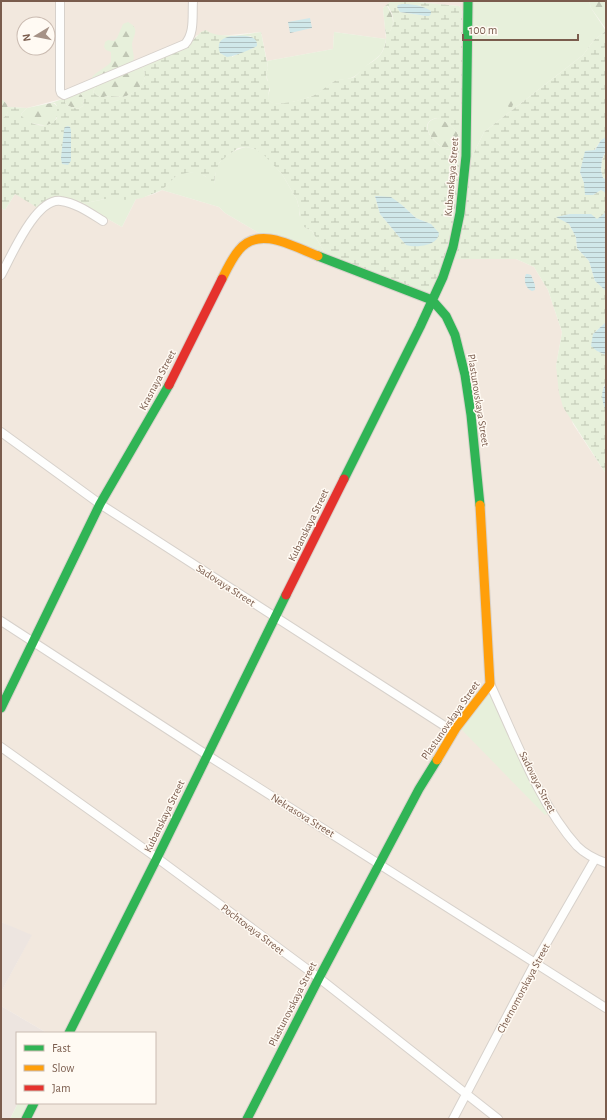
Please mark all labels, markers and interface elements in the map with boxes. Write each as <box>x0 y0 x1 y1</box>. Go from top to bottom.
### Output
north arrow <box>16 16 56 56</box>
scale bar <box>463 16 578 42</box>
text: 100 m <box>469 24 497 36</box>
text: N <box>21 33 33 42</box>
street label: Kubanskaya Street <box>443 137 460 217</box>
street label: Krasnaya Street <box>137 348 178 412</box>
street label: Plastunovskaya Street <box>466 353 491 447</box>
street label: Kubanskaya Street <box>286 487 331 563</box>
street label: Sadovaya Street <box>194 562 258 609</box>
street label: Plastunovskaya Street <box>419 679 482 762</box>
street label: Sadovaya Street <box>517 750 558 815</box>
street label: Kubanskaya Street <box>142 778 187 854</box>
street label: Nekrasova Street <box>269 792 337 840</box>
street label: Pochtovaya Street <box>219 902 287 957</box>
street label: Chernomorskaya Street <box>495 941 552 1035</box>
street label: Plastunovskaya Street <box>266 960 319 1048</box>
legend <box>16 1032 156 1104</box>
text: Fast <box>52 1042 71 1054</box>
text: Slow <box>52 1062 74 1074</box>
text: Jam <box>52 1082 71 1094</box>

